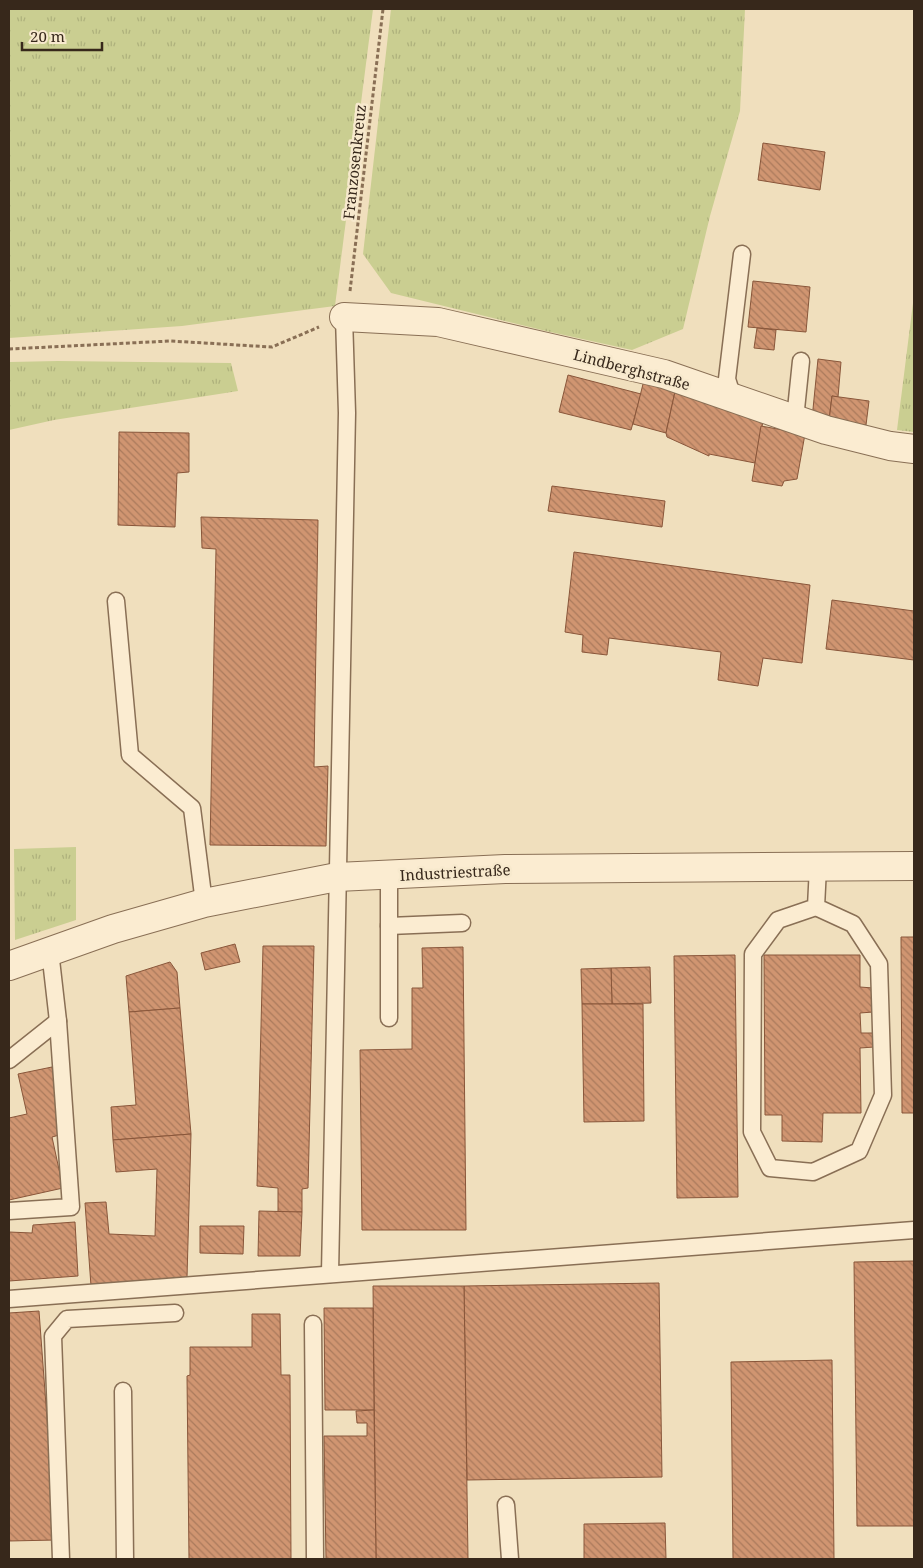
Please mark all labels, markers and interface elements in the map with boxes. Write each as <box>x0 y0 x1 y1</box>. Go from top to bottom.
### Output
scale bar <box>22 20 102 52</box>
text: 20 m <box>30 26 65 46</box>
street label: Franzosenkreuz <box>338 103 370 221</box>
street label: Lindberghstraße <box>571 344 693 394</box>
street label: Industriestraße <box>399 859 511 885</box>

